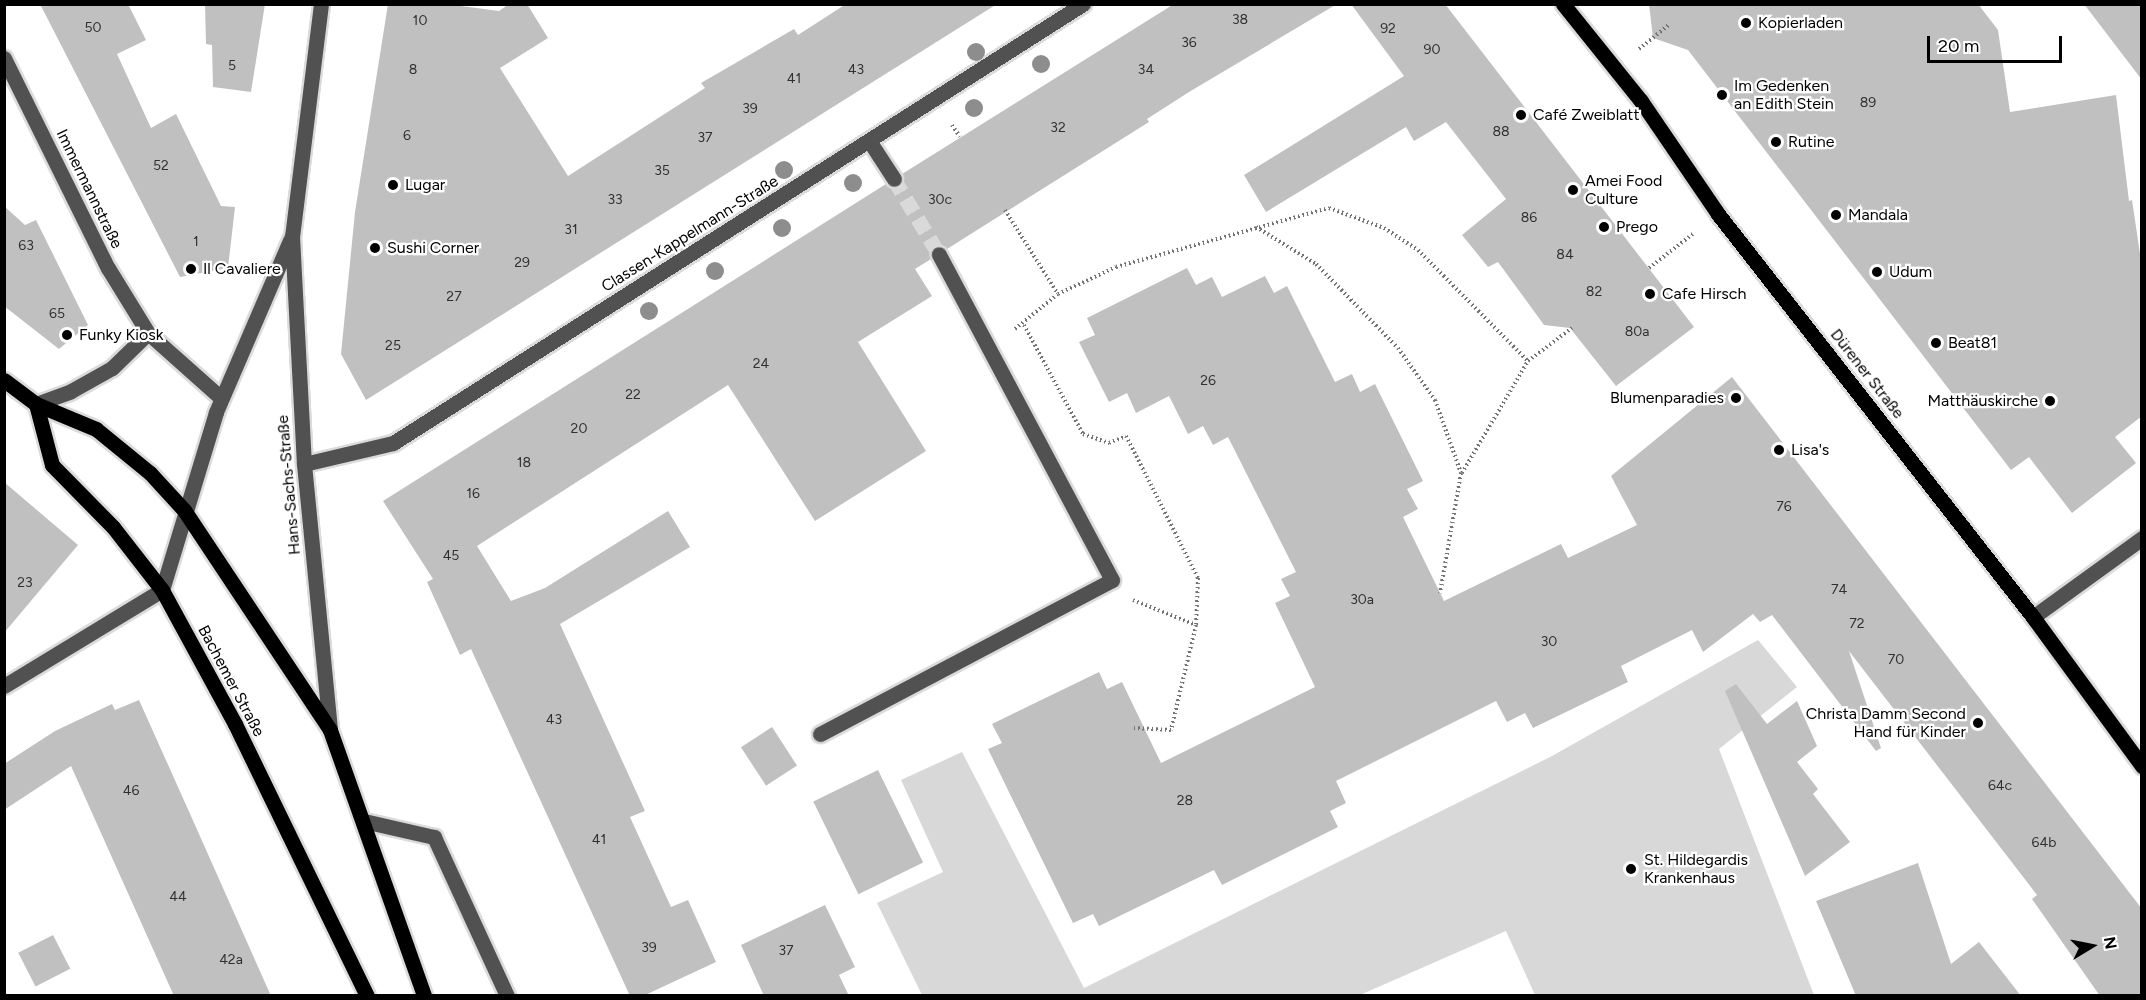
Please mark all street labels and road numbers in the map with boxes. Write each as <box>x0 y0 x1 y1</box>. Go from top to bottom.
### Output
street label: Immermannstraße <box>52 126 126 252</box>
street label: Classen-Kappelmann-Straße <box>598 172 782 296</box>
street label: Dürener Straße <box>1826 325 1908 423</box>
street label: Hans-Sachs-Straße <box>273 414 305 556</box>
street label: Bachemer Straße <box>194 622 268 740</box>

